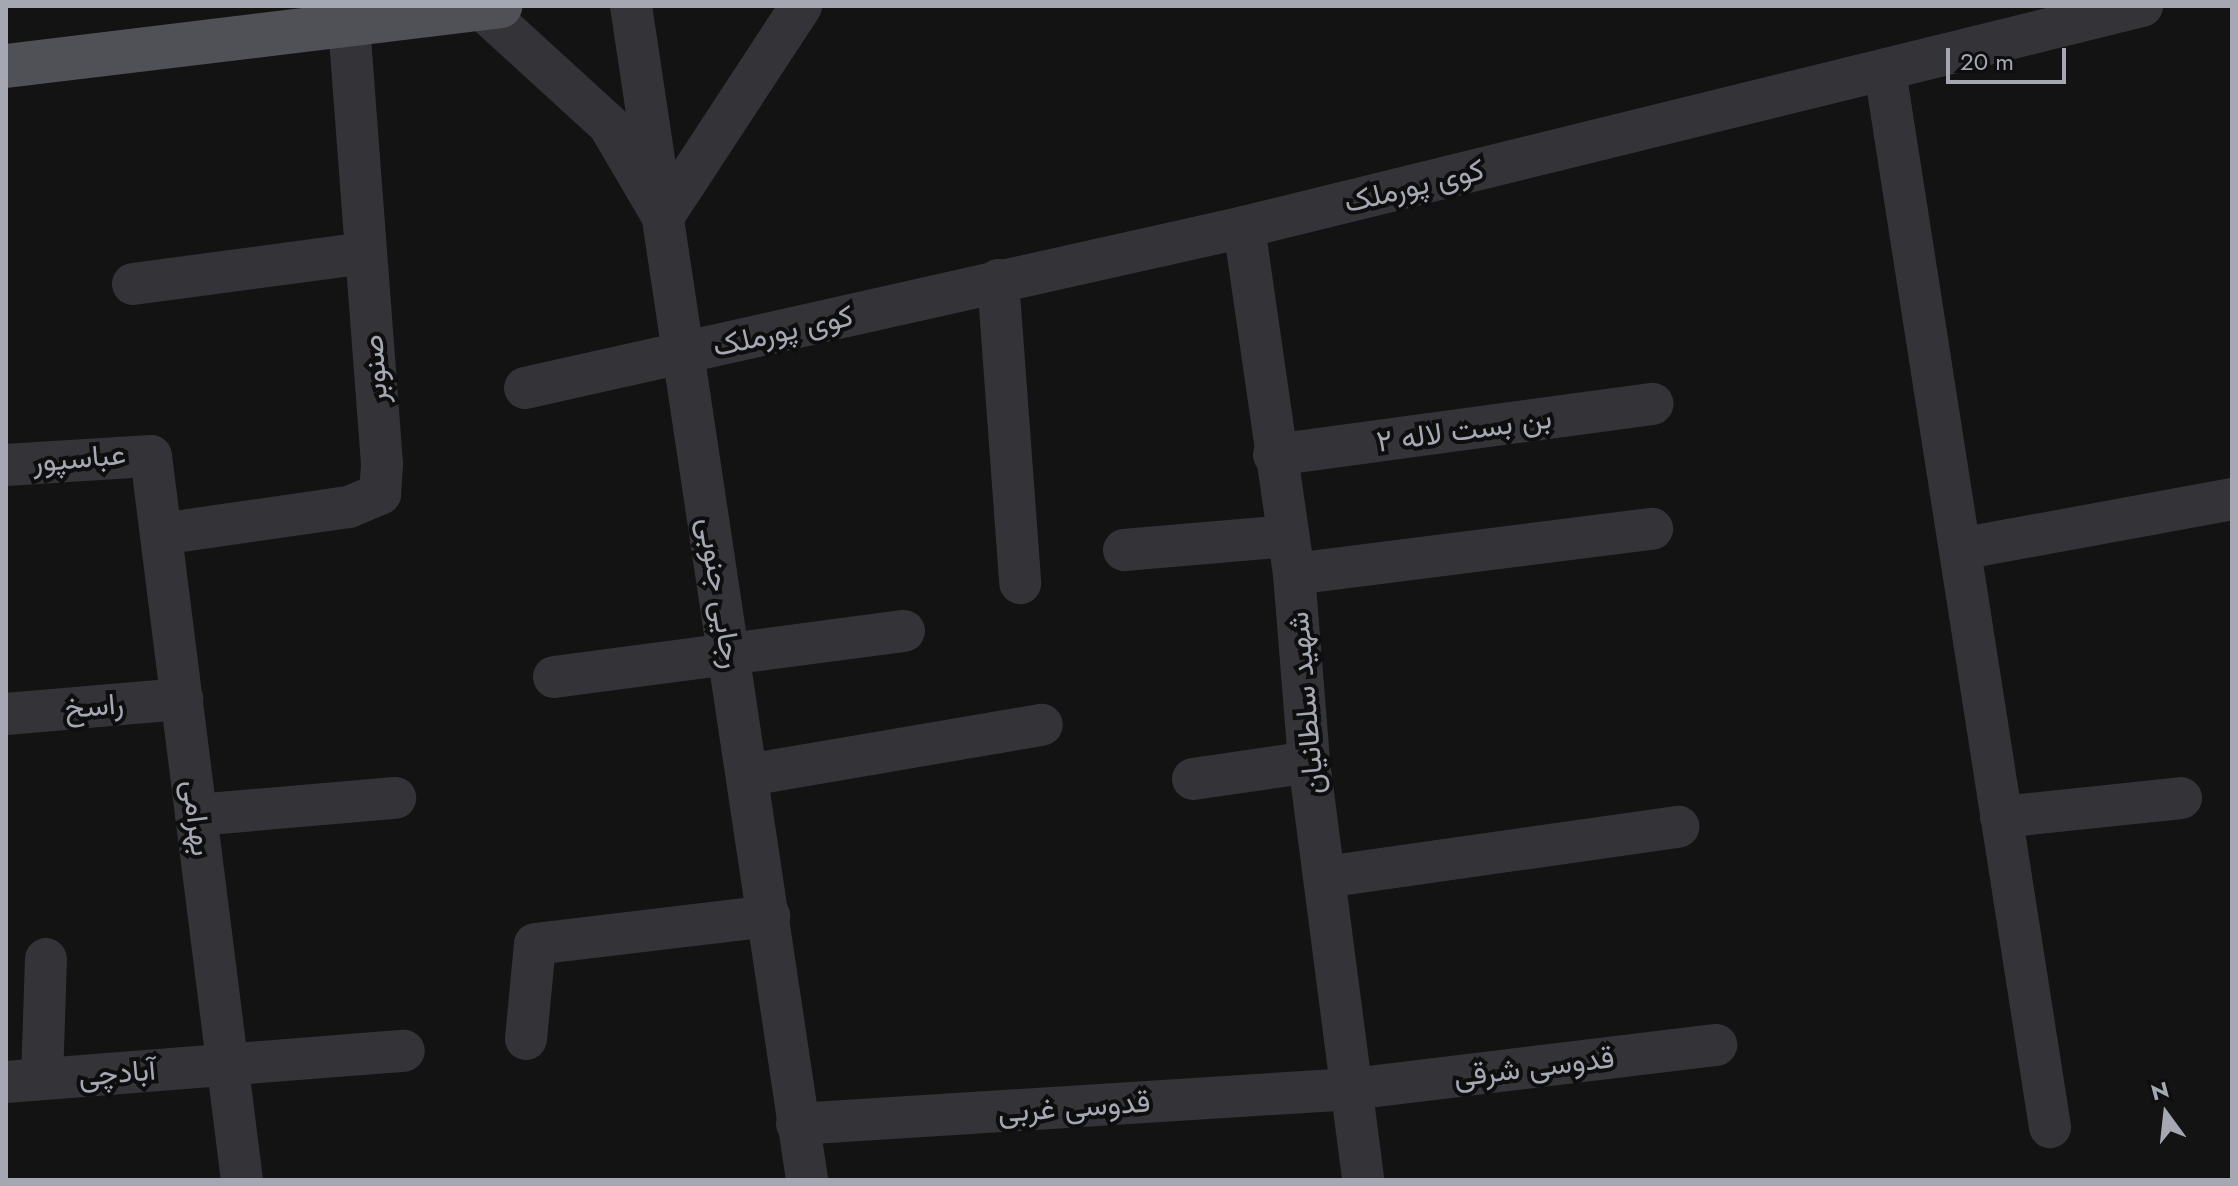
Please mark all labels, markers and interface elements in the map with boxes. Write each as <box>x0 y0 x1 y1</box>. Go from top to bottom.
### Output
scale bar <box>1950 32 2070 82</box>
text: 20 m <box>1960 44 2014 79</box>
street label: کوی پورملک <box>1340 151 1488 221</box>
street label: کوی پورملک <box>709 297 857 365</box>
street label: صنوبر <box>355 333 395 405</box>
street label: بن بست لاله ۲ <box>1374 400 1554 460</box>
street label: عباسپور <box>31 436 127 480</box>
street label: رجایی جنوبی <box>690 515 750 671</box>
street label: شهید سلطانیان <box>1280 610 1332 796</box>
street label: راسخ <box>63 685 125 727</box>
street label: بهرامی <box>174 778 220 858</box>
street label: قدوسی شرقی <box>1452 1039 1616 1095</box>
street label: آبادچی <box>77 1052 157 1094</box>
text: N <box>2147 1073 2172 1109</box>
north arrow <box>2126 1074 2206 1154</box>
street label: قدوسی غربی <box>997 1084 1151 1130</box>

